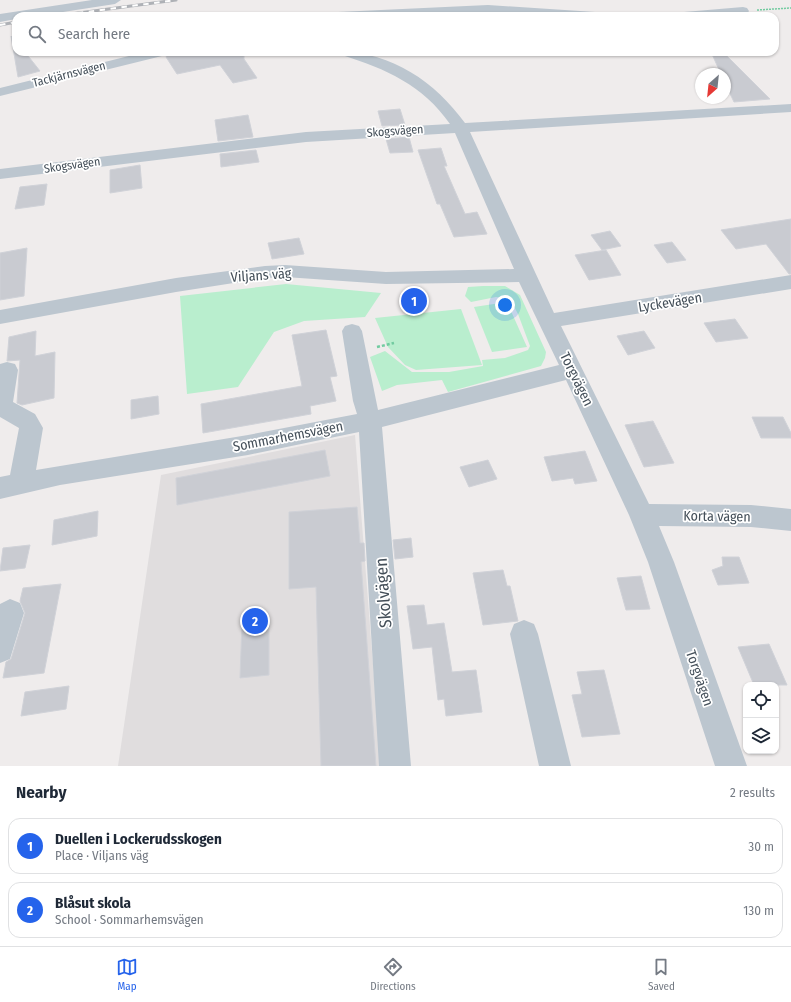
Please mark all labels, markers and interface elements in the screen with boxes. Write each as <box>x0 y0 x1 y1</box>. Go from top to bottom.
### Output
search box <box>12 12 779 56</box>
icon: search <box>26 23 48 45</box>
text: Search here <box>58 25 130 43</box>
street label: Tackjärnsvägen <box>31 58 107 90</box>
north arrow <box>695 68 731 104</box>
street label: Skogsvägen <box>366 122 424 140</box>
street label: Skogsvägen <box>43 154 101 176</box>
street label: Viljans väg <box>230 265 292 286</box>
pin: 1 <box>401 286 427 316</box>
street label: Lyckevägen <box>637 289 703 316</box>
your location <box>495 295 515 315</box>
street label: Torgvägen <box>556 350 597 409</box>
street label: Sommarhemsvägen <box>232 417 345 456</box>
street label: Korta vägen <box>683 507 751 526</box>
street label: Skolvägen <box>371 557 396 629</box>
pin: 2 <box>242 606 268 636</box>
street label: Torgvägen <box>682 648 717 708</box>
map controls <box>743 682 779 754</box>
button: locate <box>743 682 779 718</box>
button: layers <box>743 718 779 754</box>
text: Nearby <box>16 782 67 803</box>
text: 2 results <box>730 785 775 800</box>
text: Duellen i Lockerudsskogen <box>55 830 222 848</box>
text: 1 <box>27 839 33 854</box>
text: 30 m <box>748 839 774 854</box>
text: Place · Viljans väg <box>55 848 148 863</box>
text: Blåsut skola <box>55 894 131 912</box>
text: 2 <box>27 903 33 918</box>
text: 130 m <box>743 903 774 918</box>
text: School · Sommarhemsvägen <box>55 912 204 927</box>
tab: Map <box>116 956 138 993</box>
tab: Directions <box>370 956 416 993</box>
tab: Saved <box>648 956 675 993</box>

